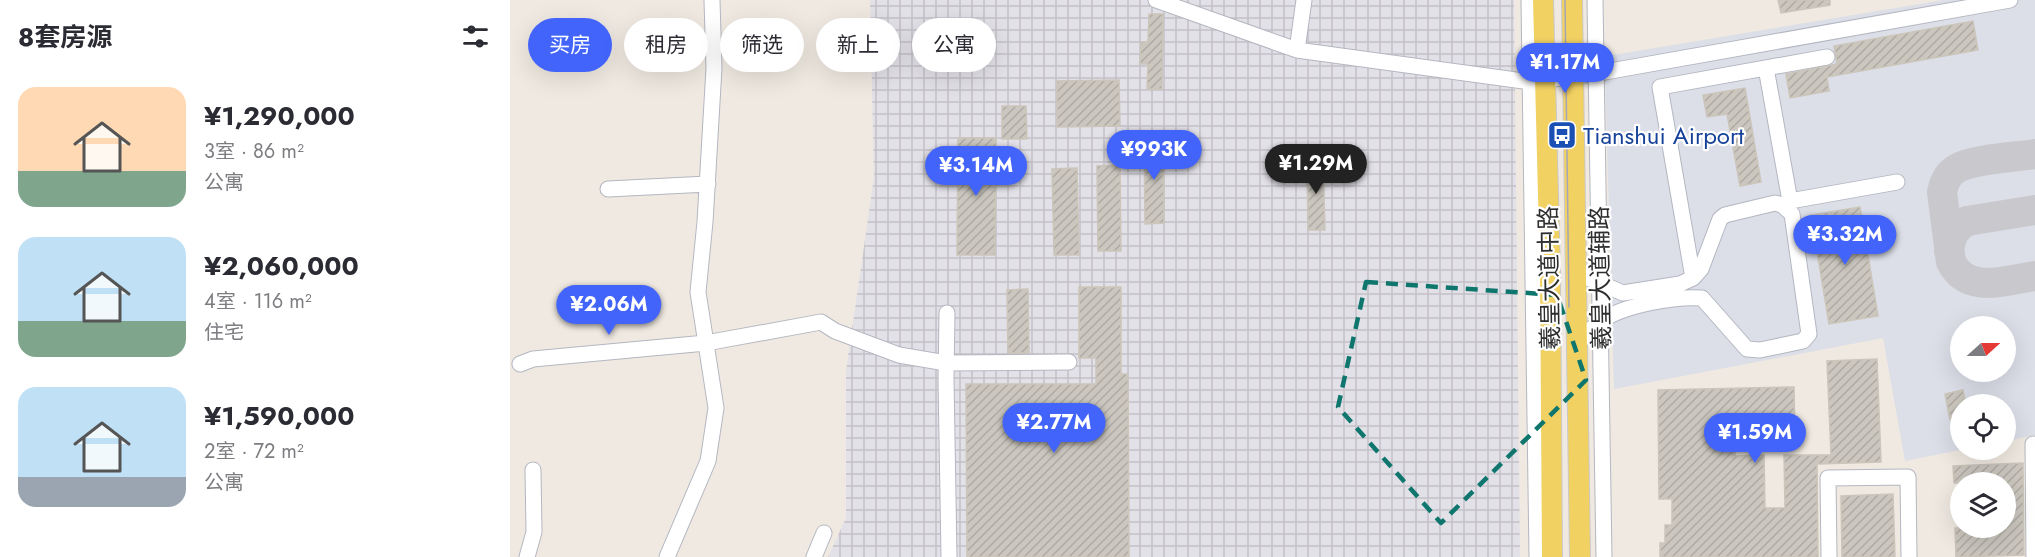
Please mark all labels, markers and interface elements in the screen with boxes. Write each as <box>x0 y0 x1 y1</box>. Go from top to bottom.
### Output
text: 8套房源 <box>18 18 112 56</box>
chip: 买房 <box>528 18 612 72</box>
chip: 租房 <box>624 18 708 72</box>
chip: 筛选 <box>720 18 804 72</box>
chip: 新上 <box>816 18 900 72</box>
chip: 公寓 <box>912 18 996 72</box>
icon: filters <box>459 20 492 53</box>
pin: ¥1.17M <box>1516 43 1614 94</box>
text: ¥1.17M <box>1530 48 1600 77</box>
text: ¥1,290,000 <box>204 97 355 135</box>
icon: home <box>66 111 138 183</box>
place label: Tianshui Airport <box>1583 118 1744 153</box>
bus stop icon: Tianshui Airport <box>1546 119 1578 151</box>
pin: ¥993K <box>1112 130 1196 181</box>
text: ¥993K <box>1121 135 1187 164</box>
text: 3室 · 86 m² <box>204 137 304 166</box>
pin: ¥1.29M <box>1267 144 1365 195</box>
pin: ¥3.14M <box>927 146 1025 197</box>
text: ¥1.29M <box>1279 149 1353 178</box>
text: ¥3.14M <box>939 151 1013 180</box>
text: 公寓 <box>204 168 244 197</box>
street label: 羲皇大道中路 <box>1530 206 1568 350</box>
street label: 羲皇大道辅路 <box>1581 206 1619 350</box>
pin: ¥3.32M <box>1796 215 1894 266</box>
text: ¥3.32M <box>1807 220 1883 249</box>
text: ¥2,060,000 <box>204 247 359 285</box>
icon: home <box>66 261 138 333</box>
pin: ¥2.06M <box>560 285 658 336</box>
text: 4室 · 116 m² <box>204 287 312 316</box>
text: ¥2.06M <box>570 290 648 319</box>
north arrow <box>1950 316 2016 382</box>
map controls <box>1950 316 2016 538</box>
text: 住宅 <box>204 318 244 347</box>
button: locate <box>1950 394 2016 460</box>
text: ¥1,590,000 <box>204 397 355 435</box>
pin: ¥2.77M <box>1005 403 1103 454</box>
text: ¥2.77M <box>1017 408 1091 437</box>
icon: home <box>66 411 138 483</box>
pin: ¥1.59M <box>1706 413 1804 464</box>
text: ¥1.59M <box>1718 418 1792 447</box>
text: 2室 · 72 m² <box>204 437 304 466</box>
text: 公寓 <box>204 468 244 497</box>
button: layers <box>1950 472 2016 538</box>

